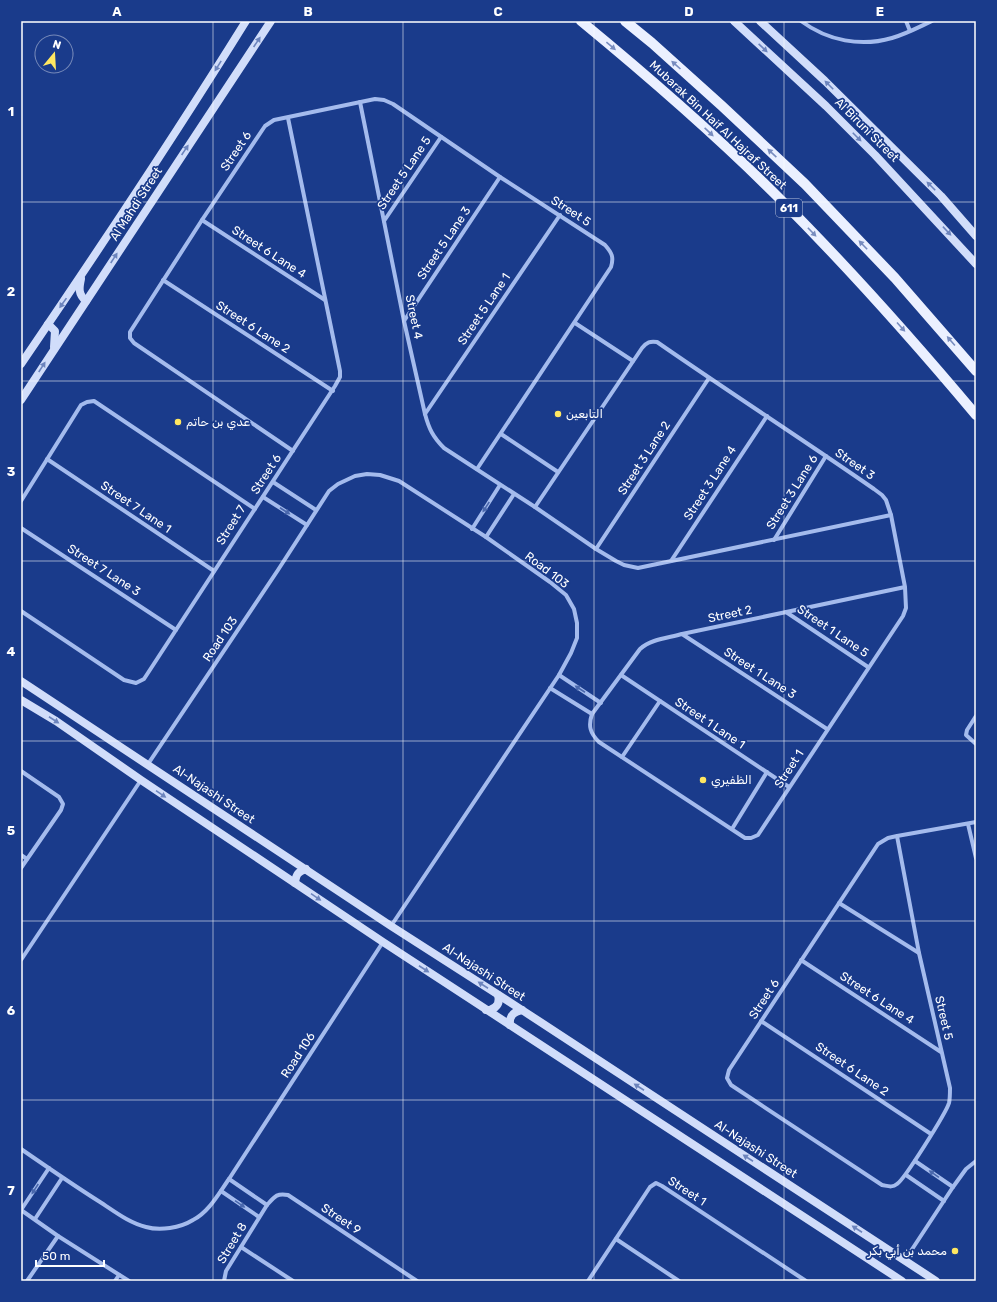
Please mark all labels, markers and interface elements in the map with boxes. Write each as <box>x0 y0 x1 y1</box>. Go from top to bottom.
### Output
text: A <box>112 4 122 19</box>
text: B <box>303 4 313 19</box>
text: C <box>493 4 503 19</box>
text: D <box>684 4 694 19</box>
text: E <box>876 4 884 19</box>
north arrow <box>34 34 74 74</box>
one-way arrow <box>253 37 261 47</box>
text: N <box>51 38 63 52</box>
one-way arrow <box>606 41 617 50</box>
one-way arrow <box>758 43 768 52</box>
street label: Mubarak Bin Haif Al Hajraf Street <box>647 58 790 192</box>
one-way arrow <box>671 60 681 70</box>
one-way arrow <box>214 61 222 71</box>
one-way arrow <box>824 80 834 90</box>
street label: Al Biruni Street <box>832 95 902 165</box>
text: 1 <box>8 104 14 119</box>
one-way arrow <box>704 127 714 137</box>
street label: Street 6 <box>218 128 254 174</box>
one-way arrow <box>852 132 862 142</box>
street label: Street 5 Lane 5 <box>374 134 434 212</box>
one-way arrow <box>182 144 189 156</box>
one-way arrow <box>767 149 776 158</box>
street label: Al Mahdi Street <box>107 164 165 243</box>
one-way arrow <box>926 181 936 191</box>
street label: Street 5 <box>548 193 594 229</box>
road number: 611 <box>776 199 802 217</box>
street label: Street 5 Lane 3 <box>414 204 474 282</box>
street label: Street 6 Lane 4 <box>229 223 309 281</box>
one-way arrow <box>942 226 952 236</box>
one-way arrow <box>807 227 817 237</box>
one-way arrow <box>859 240 868 250</box>
one-way arrow <box>110 253 118 264</box>
street label: Street 5 Lane 1 <box>455 271 513 347</box>
text: 2 <box>7 284 15 299</box>
street label: Street 4 <box>402 293 426 341</box>
one-way arrow <box>59 298 67 309</box>
street label: Street 6 Lane 2 <box>213 298 293 356</box>
one-way arrow <box>896 322 905 332</box>
one-way arrow <box>946 336 956 346</box>
one-way arrow <box>38 362 46 372</box>
place label: التابعين <box>566 407 603 421</box>
marker: التابعين <box>553 409 563 419</box>
place label: عدي بن حاتم <box>186 415 250 430</box>
marker: عدي بن حاتم <box>173 417 183 427</box>
street label: Street 3 Lane 2 <box>615 418 673 498</box>
street label: Street 3 Lane 4 <box>681 443 739 523</box>
street label: Street 3 <box>833 445 877 483</box>
street label: Street 6 <box>248 451 284 497</box>
street label: Street 3 Lane 6 <box>763 452 821 532</box>
text: 3 <box>7 464 16 479</box>
street label: Street 7 Lane 1 <box>98 478 174 536</box>
one-way arrow <box>482 502 490 512</box>
street label: Street 7 <box>213 503 249 547</box>
one-way arrow <box>280 507 290 515</box>
street label: Street 7 Lane 3 <box>65 541 143 599</box>
street label: Road 103 <box>522 549 572 591</box>
street label: Street 1 Lane 5 <box>795 602 871 660</box>
street label: Street 2 <box>707 603 753 625</box>
street label: Road 103 <box>200 614 240 664</box>
text: 4 <box>7 644 16 659</box>
street label: Street 1 Lane 3 <box>721 644 799 702</box>
one-way arrow <box>575 685 585 693</box>
street label: Street 1 Lane 1 <box>672 695 748 751</box>
one-way arrow <box>49 716 59 724</box>
street label: Street 1 <box>771 747 807 791</box>
street label: Al-Najashi Street <box>171 762 258 827</box>
place label: الظفيري <box>711 773 752 788</box>
marker: الظفيري <box>698 775 708 785</box>
one-way arrow <box>156 790 167 797</box>
text: 5 <box>7 823 15 838</box>
one-way arrow <box>311 893 321 901</box>
street label: Al-Najashi Street <box>440 940 528 1004</box>
one-way arrow <box>419 965 430 973</box>
street label: Street 6 Lane 4 <box>837 969 917 1027</box>
street label: Street 6 <box>746 976 782 1022</box>
one-way arrow <box>477 982 489 989</box>
street label: Street 5 <box>932 995 956 1041</box>
text: 6 <box>7 1003 16 1018</box>
street label: Road 106 <box>278 1030 318 1080</box>
street label: Street 6 Lane 2 <box>813 1039 891 1099</box>
one-way arrow <box>634 1083 644 1091</box>
street label: Al-Najashi Street <box>712 1117 800 1181</box>
one-way arrow <box>743 1154 753 1162</box>
one-way arrow <box>928 1170 939 1178</box>
street label: Street 1 <box>665 1173 709 1209</box>
text: 7 <box>7 1183 15 1198</box>
one-way arrow <box>31 1184 39 1194</box>
one-way arrow <box>235 1200 245 1208</box>
street label: Street 9 <box>319 1201 363 1237</box>
street label: Street 8 <box>214 1220 250 1266</box>
one-way arrow <box>852 1225 862 1233</box>
scale bar <box>36 1242 104 1268</box>
place label: محمد بن أبي بكر <box>867 1244 947 1260</box>
marker: محمد بن أبي بكر <box>950 1246 960 1256</box>
text: 50 m <box>42 1249 70 1263</box>

